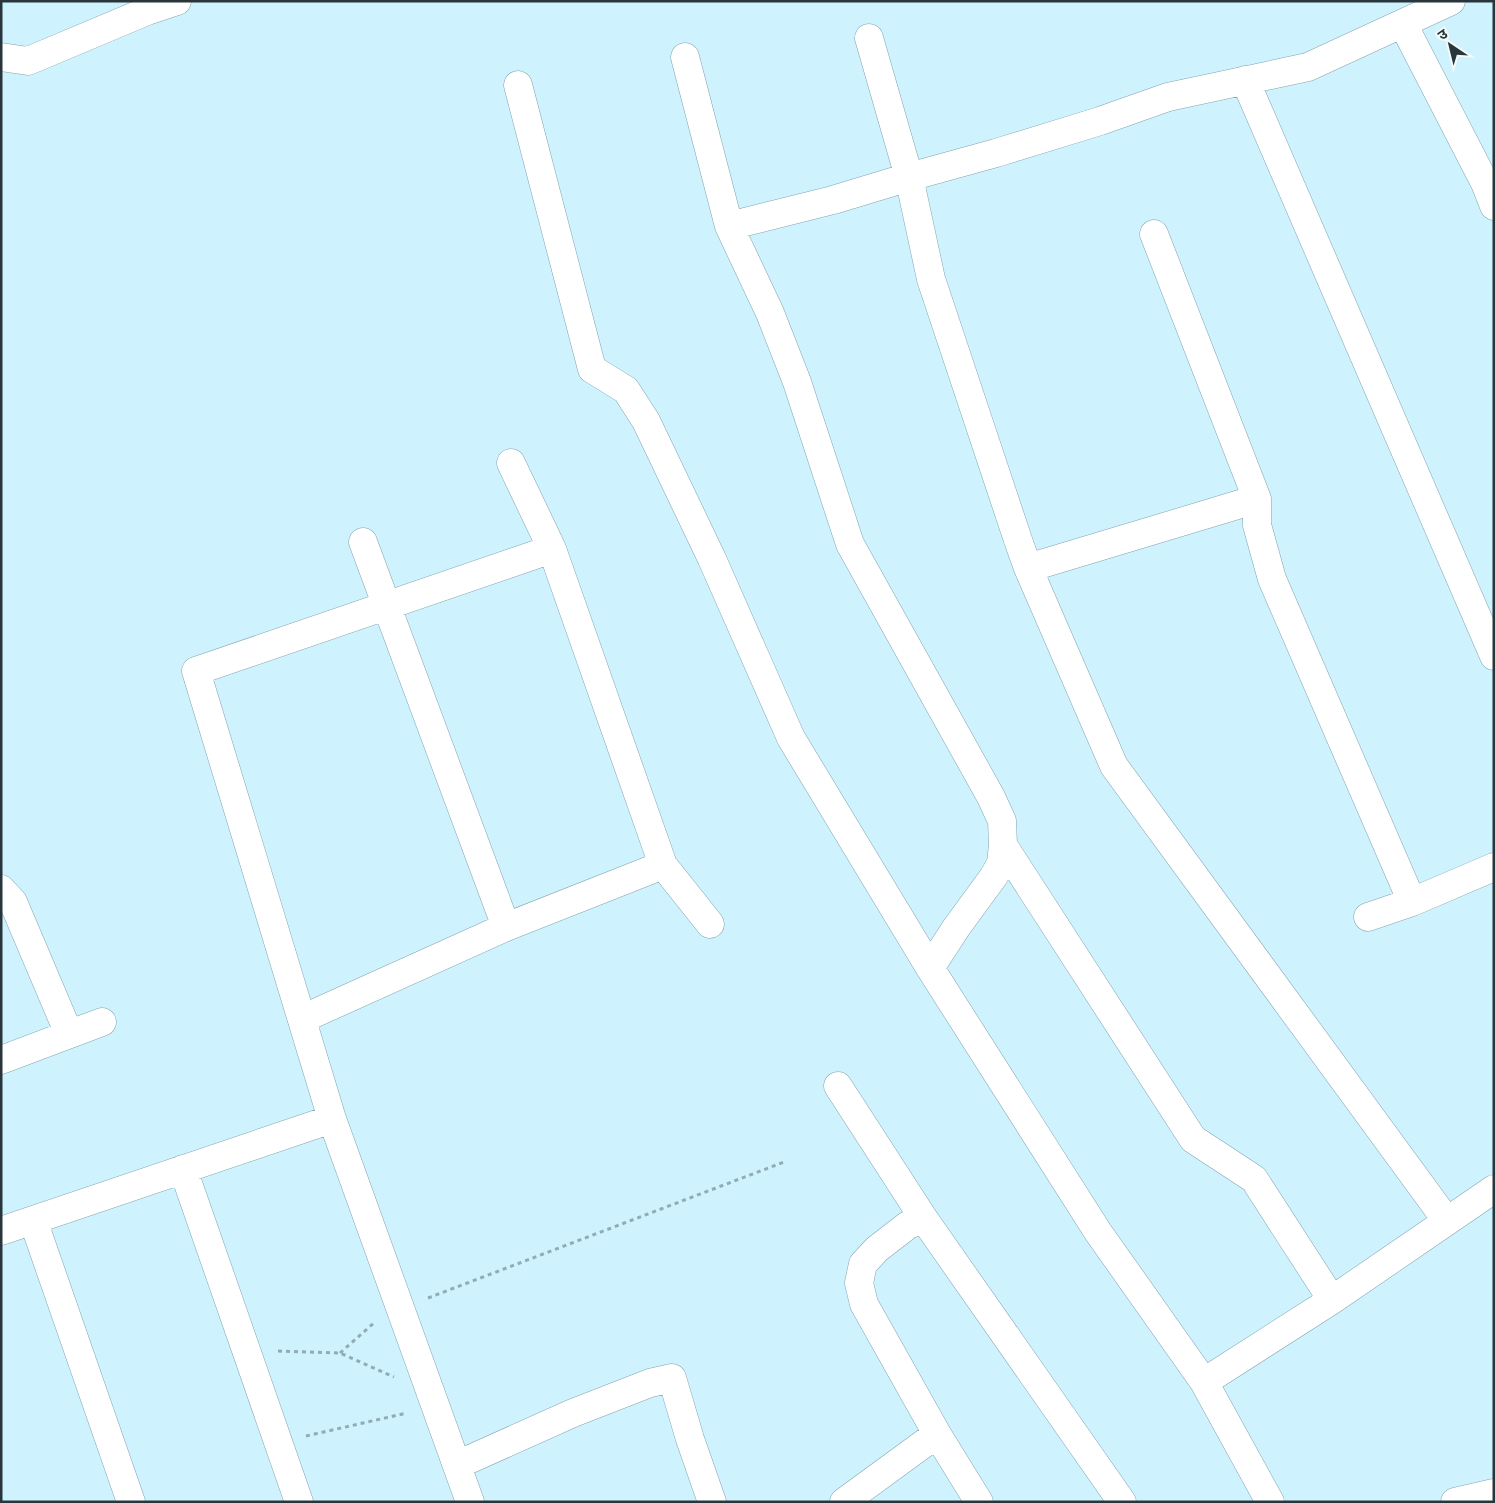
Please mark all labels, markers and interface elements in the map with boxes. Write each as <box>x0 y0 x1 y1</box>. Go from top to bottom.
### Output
north arrow <box>1425 20 1475 70</box>
text: उ <box>1436 27 1451 43</box>

